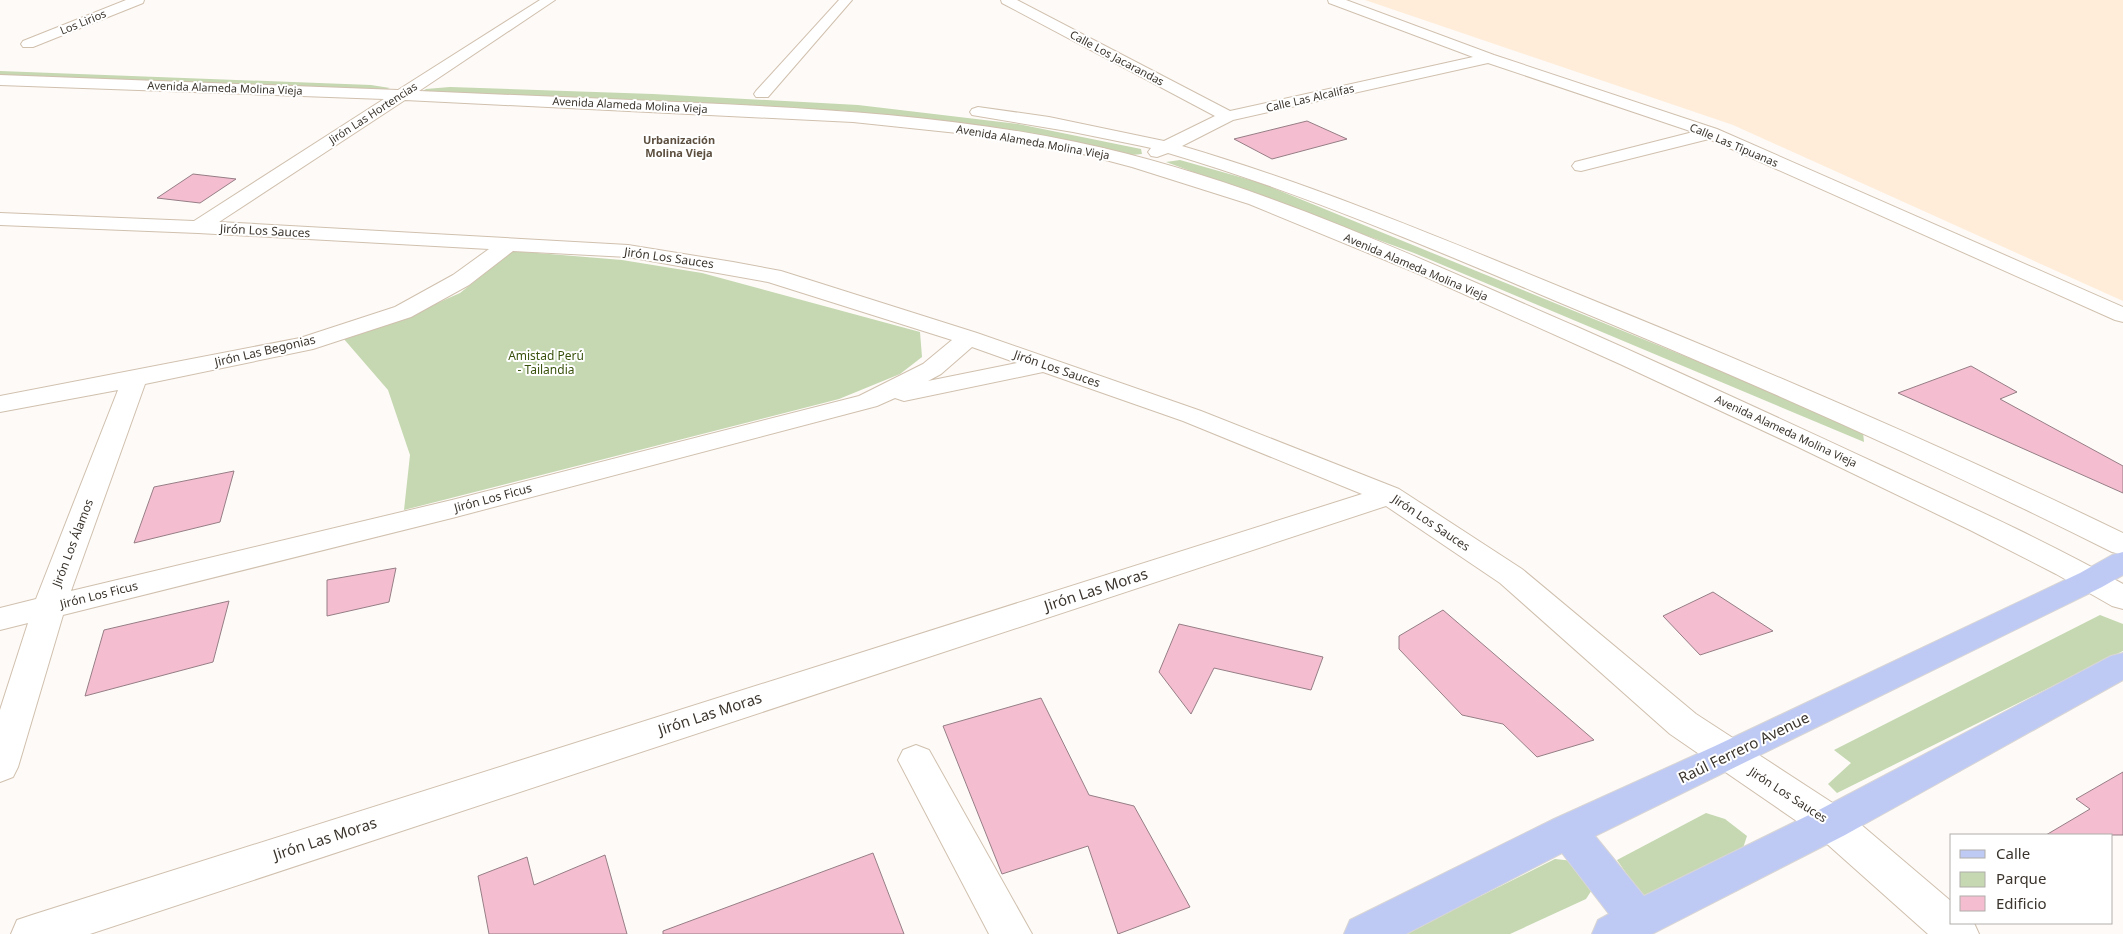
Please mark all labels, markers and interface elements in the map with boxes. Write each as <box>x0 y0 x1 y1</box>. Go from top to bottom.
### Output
street label: Los Lirios <box>58 6 108 38</box>
street label: Calle Los Jacarandas <box>1068 26 1167 89</box>
street label: Avenida Alameda Molina Vieja <box>147 77 303 98</box>
street label: Jirón Las Hortencias <box>325 78 420 147</box>
street label: Calle Las Alcalifas <box>1264 80 1355 115</box>
street label: Avenida Alameda Molina Vieja <box>552 93 708 116</box>
street label: Calle Las Tipuanas <box>1688 119 1781 170</box>
street label: Avenida Alameda Molina Vieja <box>955 121 1111 162</box>
district label: Urbanización Molina Vieja <box>643 132 715 160</box>
street label: Jirón Los Sauces <box>218 220 311 241</box>
street label: Avenida Alameda Molina Vieja <box>1342 229 1491 304</box>
street label: Jirón Los Sauces <box>622 243 715 272</box>
street label: Jirón Las Begonias <box>212 331 317 371</box>
street label: Jirón Los Sauces <box>1011 345 1103 391</box>
park label: Amistad Perú - Tailandia <box>508 347 584 378</box>
street label: Avenida Alameda Molina Vieja <box>1713 391 1860 470</box>
street label: Jirón Los Ficus <box>451 479 534 516</box>
street label: Jirón Los Sauces <box>1388 490 1474 555</box>
street label: Jirón Los Álamos <box>48 496 97 590</box>
street label: Jirón Las Moras <box>1040 563 1150 616</box>
street label: Jirón Los Ficus <box>57 577 140 613</box>
street label: Jirón Las Moras <box>654 687 764 740</box>
street label: Raúl Ferrero Avenue <box>1675 707 1812 787</box>
street label: Jirón Los Sauces <box>1745 762 1831 826</box>
street label: Jirón Las Moras <box>269 812 379 865</box>
legend <box>1950 834 2113 924</box>
text: Calle <box>1996 843 2030 863</box>
text: Parque <box>1996 868 2046 888</box>
text: Edificio <box>1996 893 2047 913</box>

